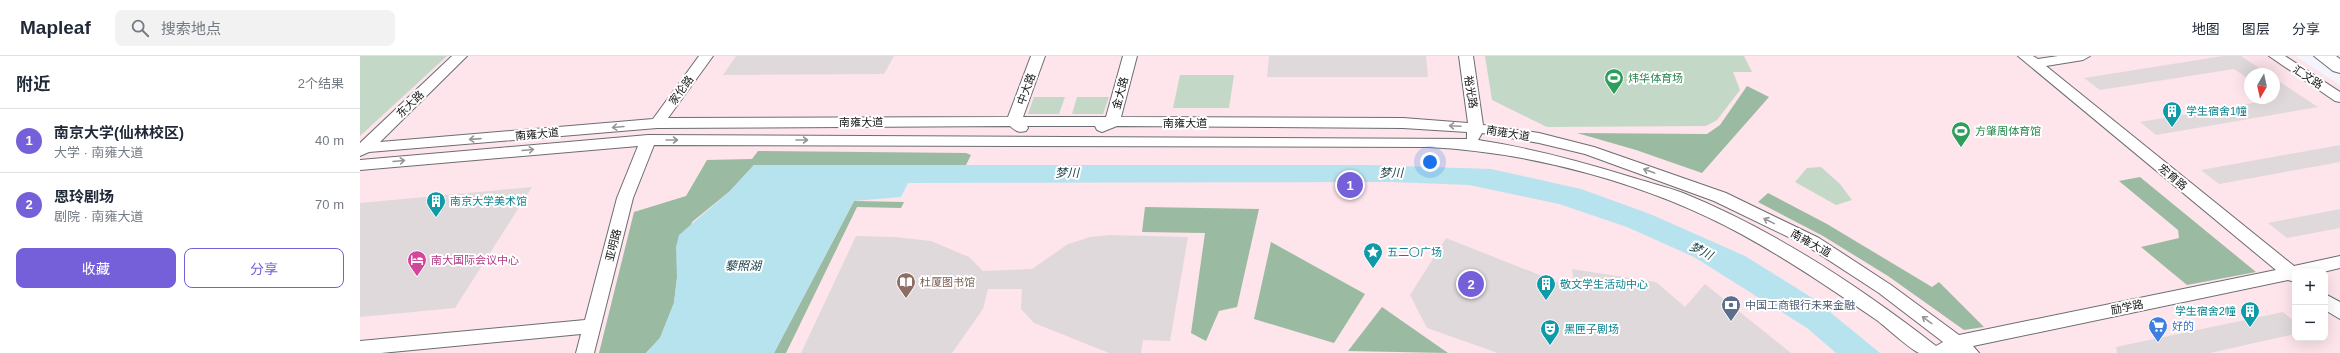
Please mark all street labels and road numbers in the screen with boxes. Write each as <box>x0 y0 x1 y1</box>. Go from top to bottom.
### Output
street label: 汇文路 <box>2291 63 2325 91</box>
street label: 中大路 <box>1015 71 1037 107</box>
street label: 家伦路 <box>666 73 696 107</box>
street label: 裕光路 <box>1462 75 1480 109</box>
street label: 金大路 <box>1110 76 1130 110</box>
street label: 东大路 <box>394 88 426 120</box>
street label: 南雍大道 <box>839 116 883 128</box>
street label: 南雍大道 <box>1163 117 1207 129</box>
street label: 南雍大道 <box>1485 124 1531 142</box>
street label: 南雍大道 <box>515 126 559 142</box>
street label: 宏育路 <box>2157 162 2189 192</box>
street label: 南雍大道 <box>1789 227 1833 259</box>
street label: 亚明路 <box>603 228 623 262</box>
street label: 励学路 <box>2110 298 2144 316</box>

